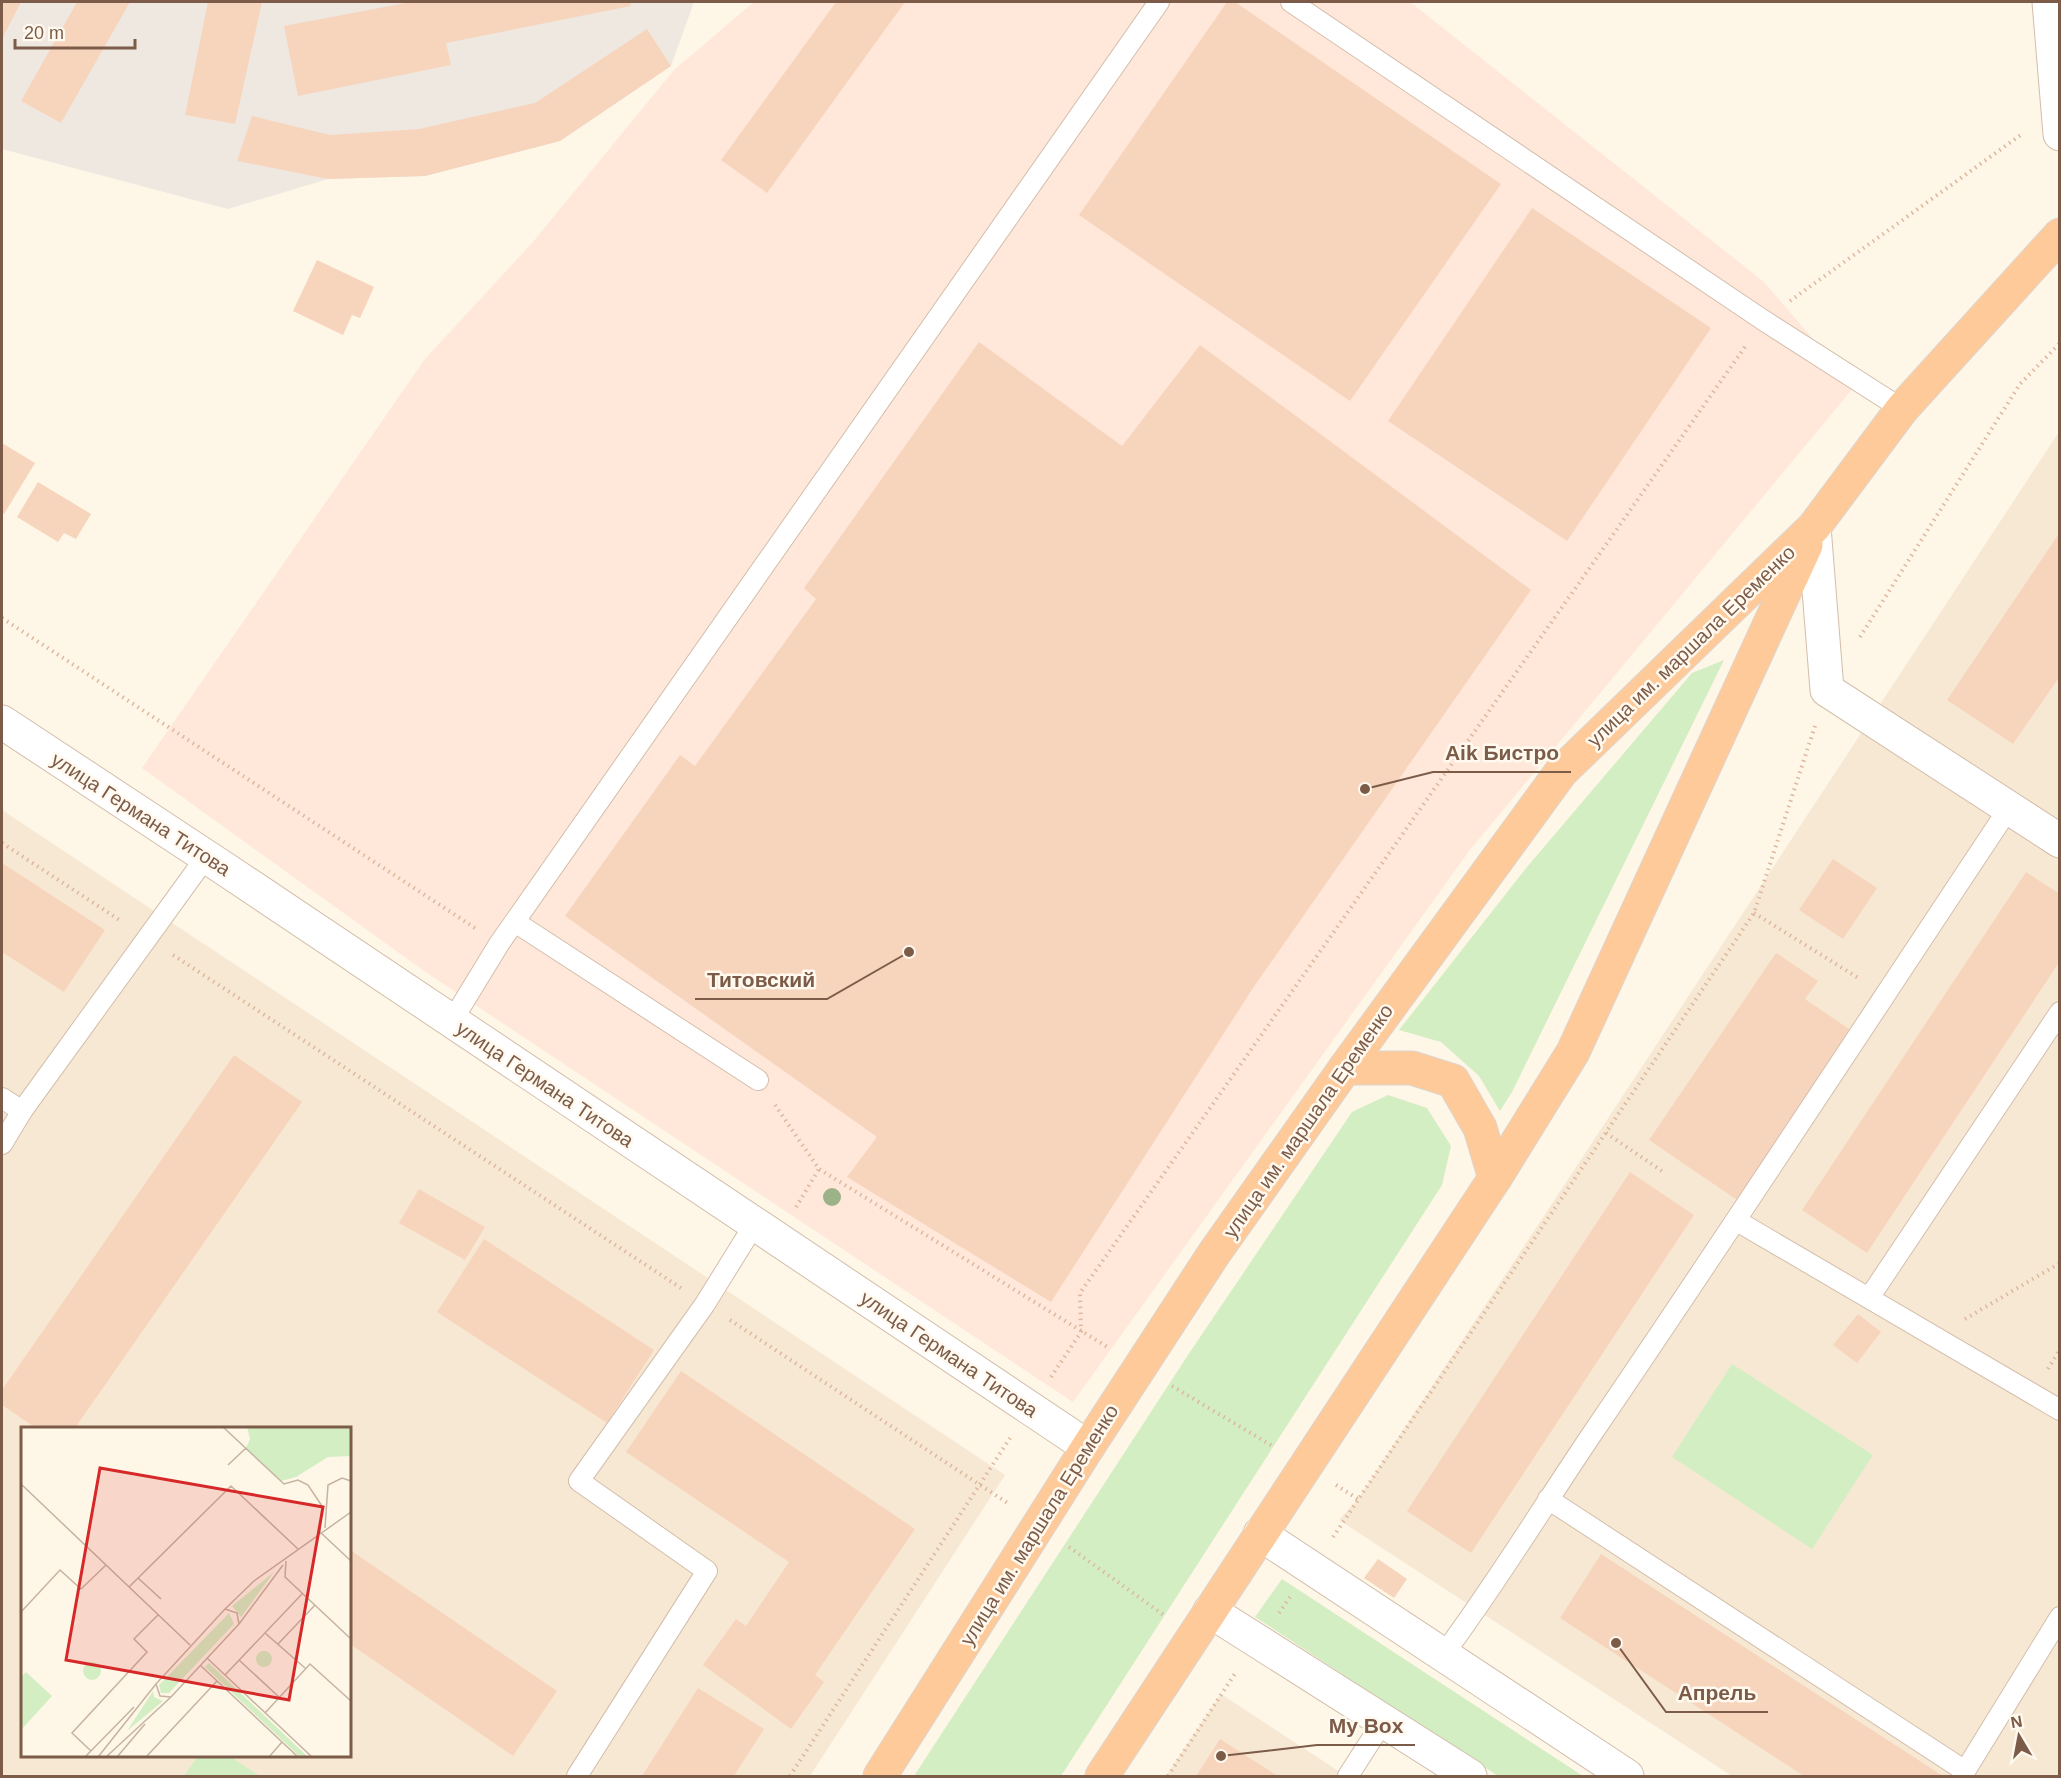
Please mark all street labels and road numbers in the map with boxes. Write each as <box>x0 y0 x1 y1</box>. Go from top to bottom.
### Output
street label: улица им. маршала Еременко <box>1583 541 1799 751</box>
street label: улица Германа Титова <box>47 748 235 881</box>
street label: улица им. маршала Еременко <box>1219 1000 1397 1242</box>
street label: улица Германа Титова <box>452 1016 638 1152</box>
street label: улица Германа Титова <box>856 1286 1042 1422</box>
street label: улица им. маршала Еременко <box>956 1401 1122 1649</box>

